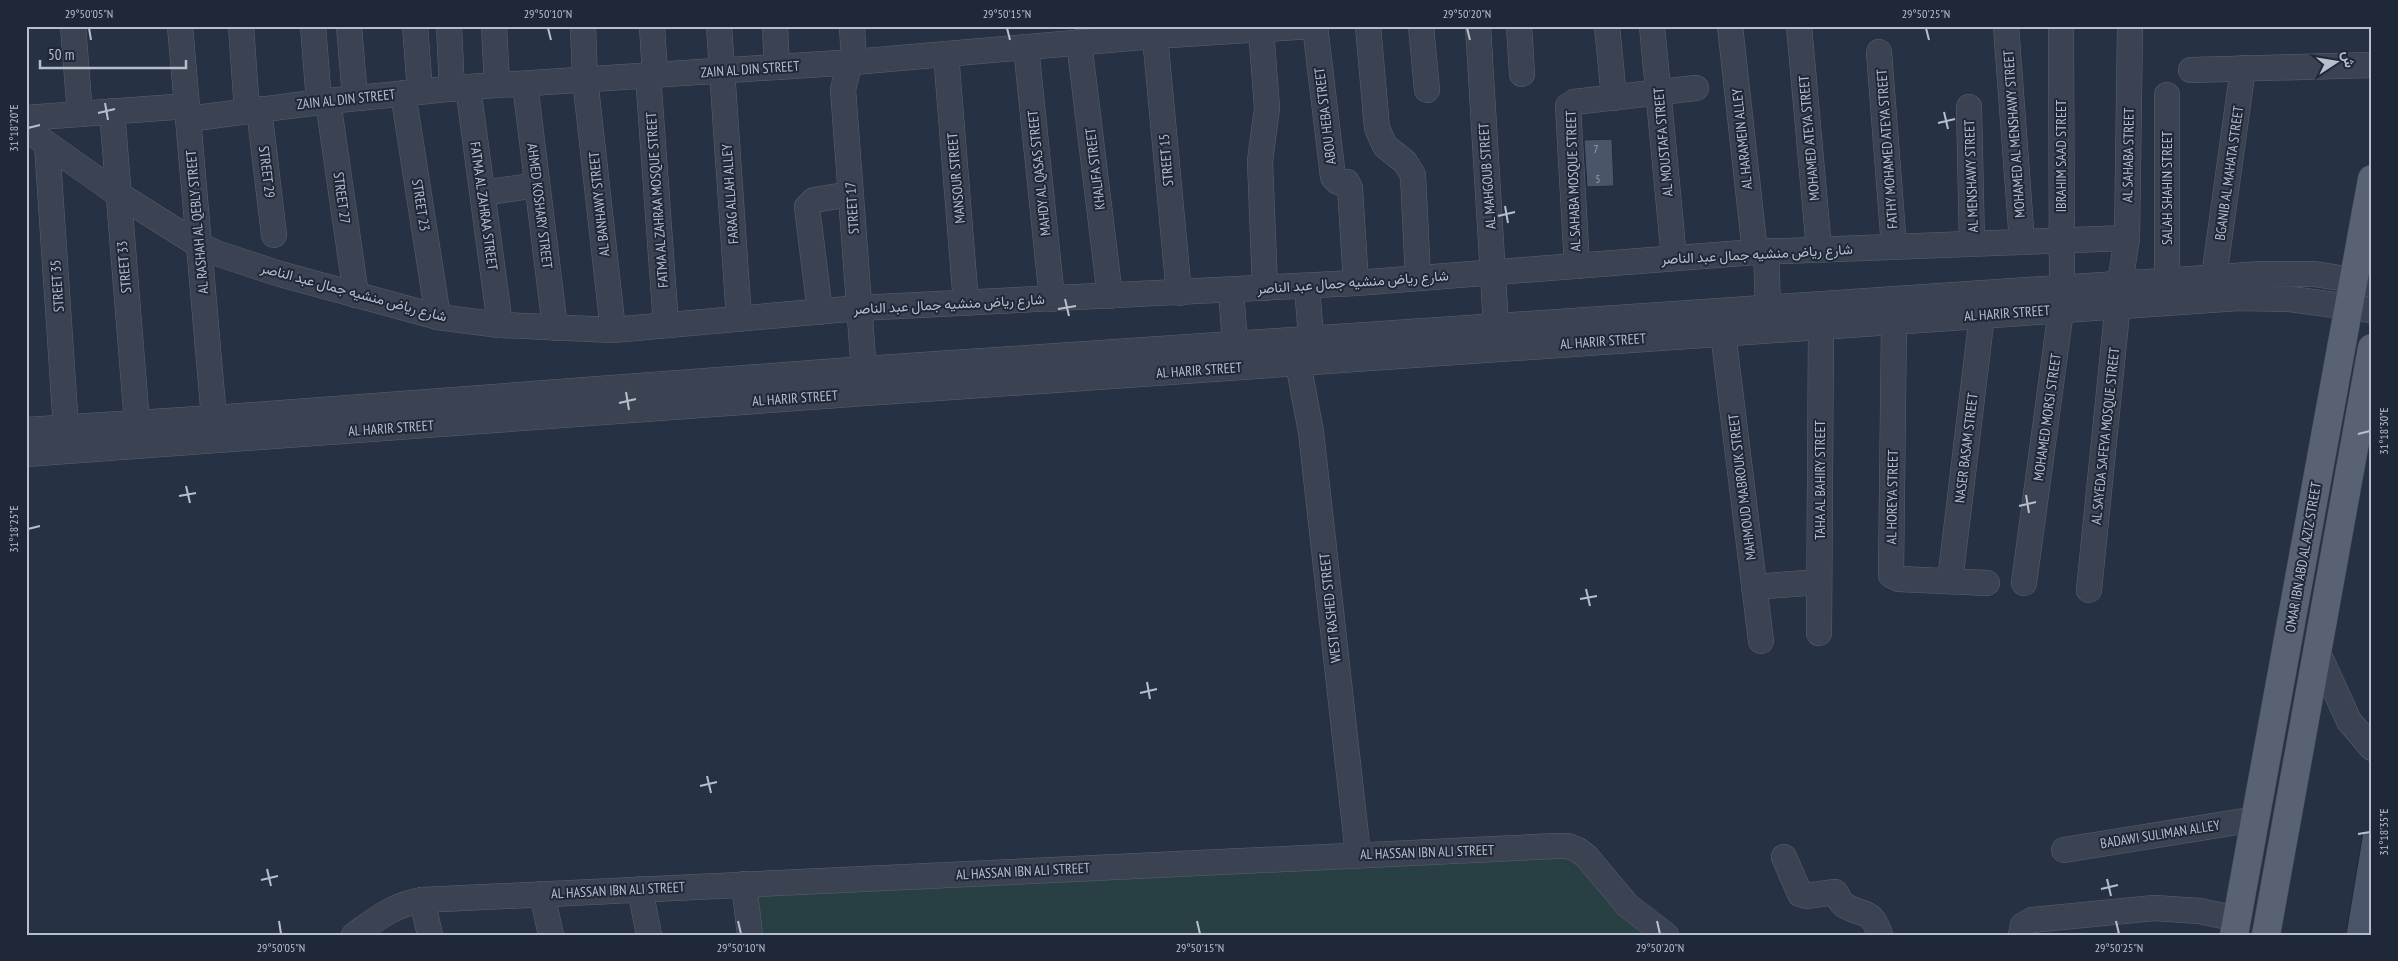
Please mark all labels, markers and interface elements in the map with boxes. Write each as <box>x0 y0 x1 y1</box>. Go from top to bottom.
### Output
text: 29°50'05"N <box>65 6 113 21</box>
text: 29°50'10"N <box>524 6 572 21</box>
text: 29°50'15"N <box>983 6 1031 21</box>
text: 29°50'20"N <box>1443 6 1491 21</box>
text: 29°50'25"N <box>1902 6 1950 21</box>
scale bar <box>40 38 186 70</box>
north arrow <box>2310 38 2360 88</box>
text: 50 m <box>48 45 74 64</box>
street label: MOHAMED AL MENSHAWY STREET <box>1999 49 2029 219</box>
text: ش <box>2338 49 2359 70</box>
street label: ZAIN AL DIN STREET <box>700 57 801 81</box>
street label: ABOU HEBA STREET <box>1310 66 1340 166</box>
street label: FATHY MOHAMED ATEYA STREET <box>1872 68 1902 229</box>
street label: MOHAMED ATEYA STREET <box>1794 74 1823 201</box>
street label: ZAIN AL DIN STREET <box>296 85 397 113</box>
street label: AL MOUSTAFA STREET <box>1649 86 1677 197</box>
street label: AL HARAMEIN ALLEY <box>1728 87 1756 190</box>
street label: IBRAHIM SAAD STREET <box>2052 99 2070 212</box>
text: 31°18'20"E <box>6 104 21 152</box>
street label: BGANIB AL MAHATA STREET <box>2211 104 2247 241</box>
street label: AL SAHABA STREET <box>2118 107 2138 202</box>
street label: MAHDY AL QASAS STREET <box>1023 109 1055 237</box>
street label: AL SAHABA MOSQUE STREET <box>1562 109 1584 252</box>
street label: FATMA AL ZAHRAA MOSQUE STREET <box>642 111 672 289</box>
street label: AL MENSHAWY STREET <box>1960 119 1982 233</box>
street label: AL MAHGOUB STREET <box>1474 121 1500 230</box>
street label: KHALIFA STREET <box>1081 126 1109 211</box>
street label: SALAH SHAHIN STREET <box>2158 130 2176 245</box>
street label: MANSOUR STREET <box>943 131 969 224</box>
street label: STREET 15 <box>1155 133 1177 187</box>
street label: FATMA AL ZAHRAA STREET <box>466 141 502 272</box>
street label: AHMED KOSHARY STREET <box>523 142 557 270</box>
house number: 7 <box>1594 142 1599 156</box>
street label: FARAG ALLAH ALLEY <box>717 143 742 245</box>
street label: STREET 29 <box>255 145 279 199</box>
street label: AL RASHAH AL QEBLY STREET <box>182 149 212 295</box>
street label: AL BANHAWY STREET <box>584 150 613 257</box>
street label: STREET 27 <box>329 171 355 225</box>
house number: 5 <box>1596 172 1601 186</box>
street label: STREET 23 <box>408 178 434 232</box>
street label: STREET 17 <box>841 181 863 235</box>
street label: STREET 33 <box>113 240 135 294</box>
street label: شارع رياض منشيه جمال عبد الناصر <box>1660 240 1853 270</box>
street label: شارع رياض منشيه جمال عبد الناصر <box>257 258 449 327</box>
street label: STREET 35 <box>46 259 68 313</box>
street label: شارع رياض منشيه جمال عبد الناصر <box>1256 266 1450 300</box>
street label: شارع رياض منشيه جمال عبد الناصر <box>852 290 1045 320</box>
street label: AL HARIR STREET <box>1964 301 2051 325</box>
street label: AL HARIR STREET <box>1560 329 1647 353</box>
street label: AL SAYEDA SAFEYA MOSQUE STREET <box>2087 346 2123 526</box>
street label: MOHAMED MORSI STREET <box>2029 351 2065 482</box>
street label: AL HARIR STREET <box>1156 358 1243 382</box>
street label: AL HARIR STREET <box>752 386 839 410</box>
street label: NASER BASAM STREET <box>1950 391 1982 504</box>
text: 31°18'30"E <box>2376 407 2391 455</box>
street label: MAHMOUD MABROUK STREET <box>1724 412 1760 561</box>
street label: AL HARIR STREET <box>348 416 435 440</box>
street label: TAHA AL BAHIRY STREET <box>1811 419 1829 540</box>
street label: AL HOREYA STREET <box>1882 449 1902 545</box>
street label: OMAR IBN ABD AL AZIZ STREET <box>2281 480 2325 634</box>
text: 31°18'25"E <box>6 505 21 553</box>
street label: WEST RASHED STREET <box>1315 551 1345 664</box>
text: 31°18'35"E <box>2376 808 2391 856</box>
street label: BADAWI SULIMAN ALLEY <box>2099 816 2222 852</box>
street label: AL HASSAN IBN ALI STREET <box>1360 841 1495 863</box>
street label: AL HASSAN IBN ALI STREET <box>956 858 1091 883</box>
street label: AL HASSAN IBN ALI STREET <box>551 877 686 902</box>
text: 29°50'05"N <box>257 940 305 955</box>
text: 29°50'10"N <box>717 940 765 955</box>
text: 29°50'15"N <box>1176 940 1224 955</box>
text: 29°50'20"N <box>1636 940 1684 955</box>
text: 29°50'25"N <box>2095 940 2143 955</box>

